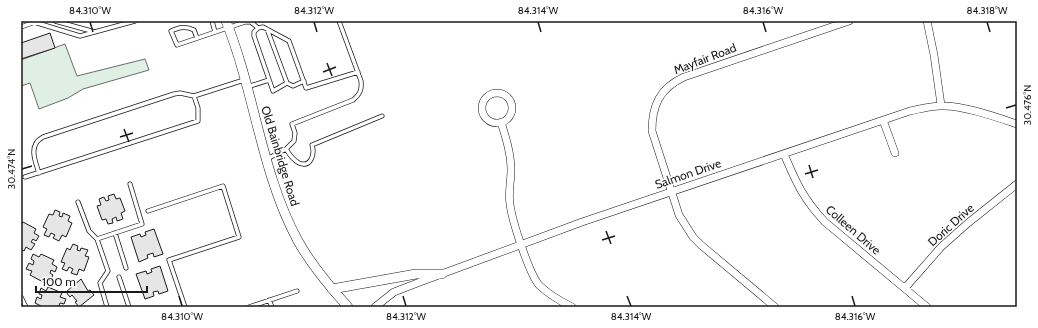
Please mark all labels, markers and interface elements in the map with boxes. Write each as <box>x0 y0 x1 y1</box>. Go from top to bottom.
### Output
text: 84.310°W <box>69 4 111 17</box>
text: 84.312°W <box>294 4 335 17</box>
text: 84.314°W <box>518 4 559 17</box>
text: 84.316°W <box>743 4 784 17</box>
text: 84.318°W <box>967 4 1008 17</box>
street label: Mayfair Road <box>671 40 738 77</box>
text: 30.476°N <box>1021 85 1034 125</box>
street label: Old Bainbridge Road <box>258 104 303 208</box>
text: 30.474°N <box>5 149 18 189</box>
street label: Salmon Drive <box>653 155 723 192</box>
street label: Doric Drive <box>925 200 977 249</box>
street label: Colleen Drive <box>823 202 884 258</box>
scale bar <box>36 268 147 294</box>
text: 100 m <box>42 274 76 289</box>
text: 84.310°W <box>161 310 203 323</box>
text: 84.312°W <box>386 310 427 323</box>
text: 84.314°W <box>611 310 652 323</box>
text: 84.316°W <box>835 310 876 323</box>

